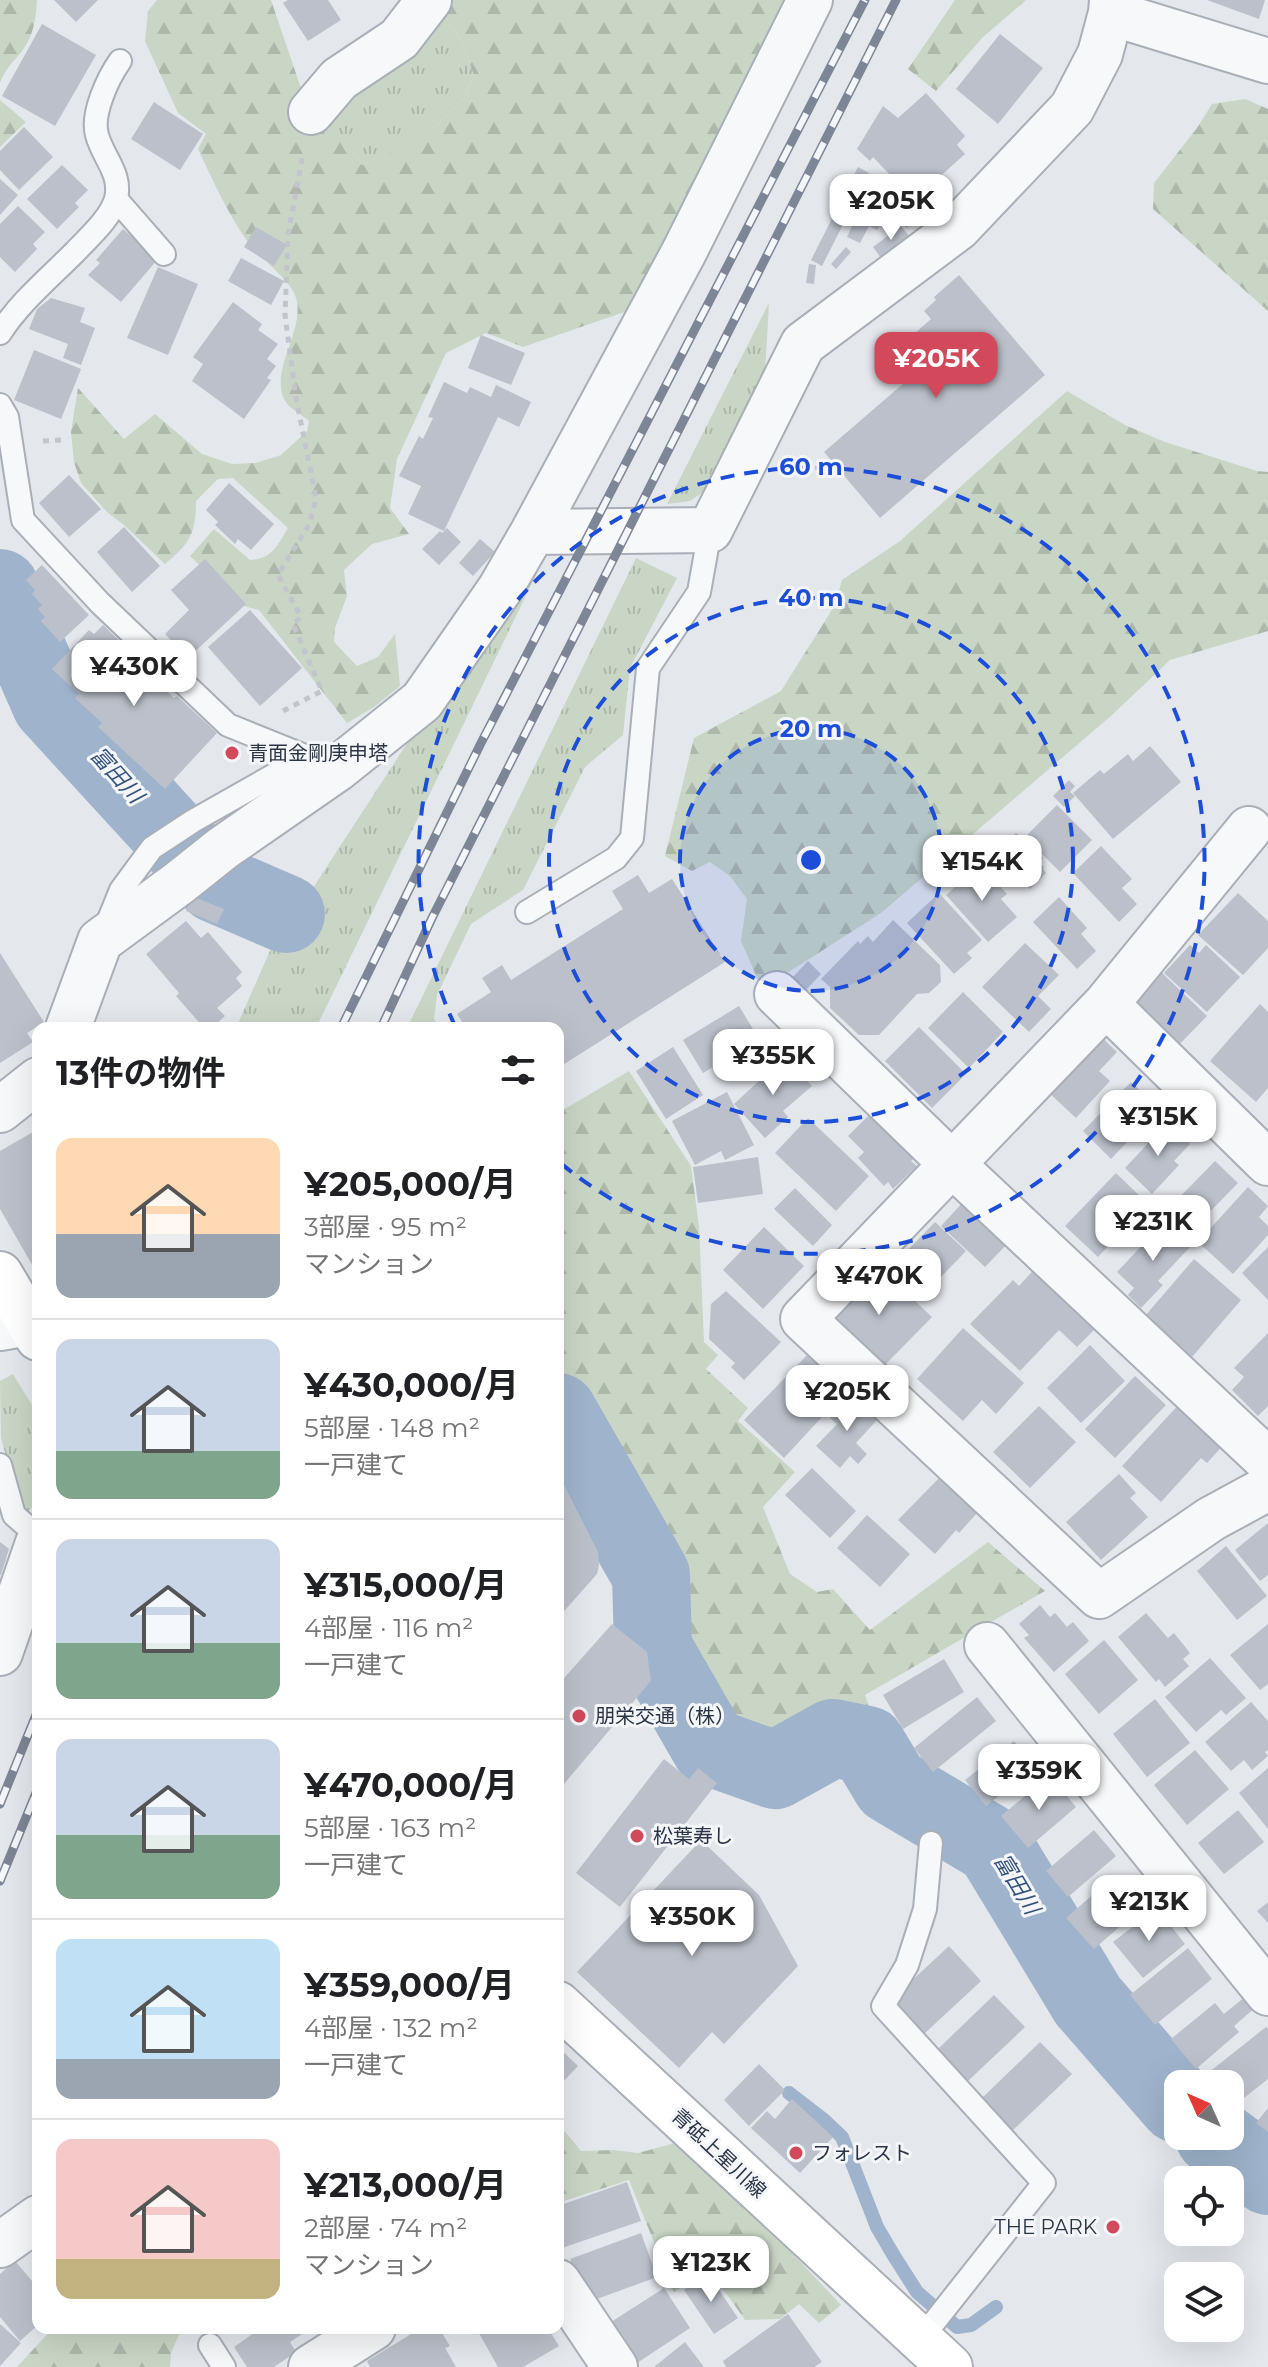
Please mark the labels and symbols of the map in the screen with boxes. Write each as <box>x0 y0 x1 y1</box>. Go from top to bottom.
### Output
pin: ¥205K <box>835 174 947 242</box>
pin: ¥205K <box>880 332 992 400</box>
text: 60 m <box>779 452 843 481</box>
text: 40 m <box>779 583 843 612</box>
pin: ¥430K <box>78 640 190 708</box>
text: 20 m <box>780 714 842 743</box>
water label: 富田川 <box>85 741 150 810</box>
place label: 青面金剛庚申塔 <box>248 741 388 765</box>
marker: 青面金剛庚申塔 <box>223 744 241 762</box>
pin: ¥154K <box>926 835 1038 903</box>
centre of rings <box>797 846 825 874</box>
pin: ¥355K <box>717 1029 829 1097</box>
pin: ¥315K <box>1102 1090 1214 1158</box>
pin: ¥231K <box>1097 1195 1209 1263</box>
pin: ¥470K <box>823 1249 935 1317</box>
pin: ¥205K <box>791 1365 903 1433</box>
place label: 朋栄交通（株） <box>595 1704 735 1728</box>
marker: 朋栄交通（株） <box>570 1707 588 1725</box>
pin: ¥359K <box>983 1744 1095 1812</box>
place label: 松葉寿し <box>653 1824 733 1848</box>
marker: 松葉寿し <box>628 1827 646 1845</box>
water label: 富田川 <box>988 1849 1047 1921</box>
pin: ¥213K <box>1093 1875 1205 1943</box>
pin: ¥350K <box>636 1890 748 1958</box>
north arrow <box>1164 2070 1244 2150</box>
street label: 青砥上星川線 <box>667 2103 771 2203</box>
place label: フォレスト <box>812 2141 912 2165</box>
marker: フォレスト <box>787 2144 805 2162</box>
place label: THE PARK <box>994 2215 1098 2239</box>
marker: THE PARK <box>1104 2218 1122 2236</box>
pin: ¥123K <box>655 2236 767 2304</box>

